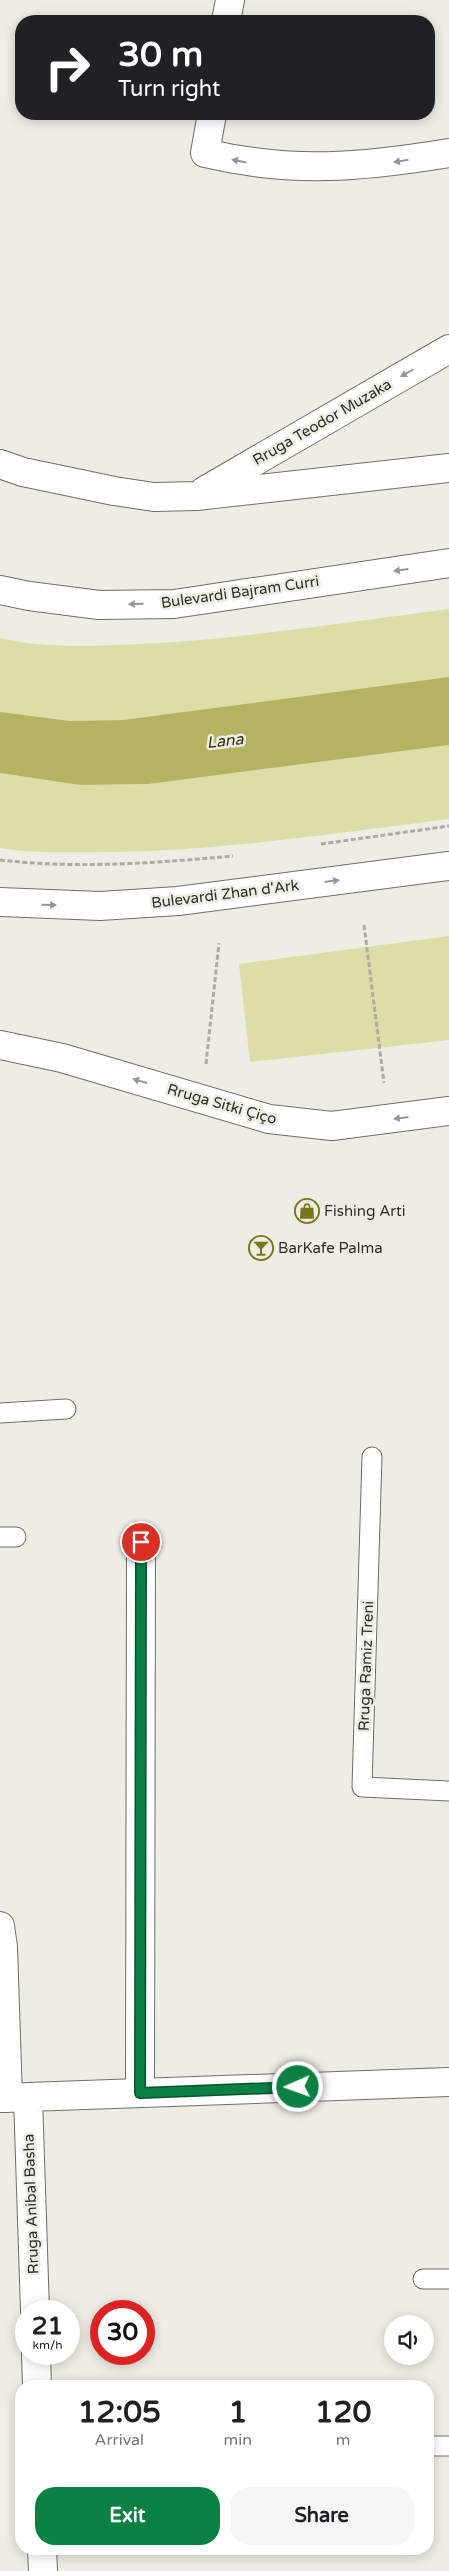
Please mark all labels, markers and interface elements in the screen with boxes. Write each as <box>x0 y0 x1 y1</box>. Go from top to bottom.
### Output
text: 30 m <box>118 34 203 76</box>
icon: right <box>35 35 100 100</box>
text: Turn right <box>118 76 220 102</box>
one-way arrow <box>232 157 247 165</box>
one-way arrow <box>392 157 408 165</box>
one-way arrow <box>400 369 413 378</box>
street label: Rruga Teodor Muzaka <box>249 375 395 469</box>
one-way arrow <box>392 566 408 574</box>
street label: Bulevardi Bajram Curri <box>160 572 320 612</box>
one-way arrow <box>128 600 144 608</box>
water label: Lana <box>206 729 246 753</box>
street label: Bulevardi Zhan d'Ark <box>150 876 300 912</box>
one-way arrow <box>324 877 340 885</box>
one-way arrow <box>41 901 57 909</box>
one-way arrow <box>132 1076 147 1084</box>
street label: Rruga Sitki Çiço <box>165 1080 279 1128</box>
one-way arrow <box>392 1114 408 1122</box>
shop icon: Fishing Arti <box>294 1198 320 1224</box>
place label: Fishing Arti <box>324 1202 406 1220</box>
bar icon: BarKafe Palma <box>248 1235 274 1261</box>
place label: BarKafe Palma <box>278 1239 383 1257</box>
pin <box>120 1521 162 1563</box>
icon: arrive <box>127 1528 155 1556</box>
street label: Rruga Ramiz Treni <box>355 1600 377 1732</box>
position arrow <box>271 2060 323 2112</box>
street label: Rruga Anibal Basha <box>20 2134 42 2274</box>
speed limit sign: 30 <box>90 2300 155 2365</box>
text: 21 <box>32 2311 63 2341</box>
map controls <box>384 2315 434 2365</box>
button: sound <box>384 2315 434 2365</box>
text: km/h <box>32 2338 63 2352</box>
text: 12:05 <box>78 2394 161 2431</box>
text: 1 <box>228 2394 247 2431</box>
text: 120 <box>315 2394 371 2431</box>
text: Arrival <box>95 2430 144 2450</box>
text: min <box>224 2430 252 2450</box>
text: m <box>336 2430 350 2450</box>
button: Exit <box>35 2487 220 2545</box>
button: Share <box>230 2487 414 2545</box>

